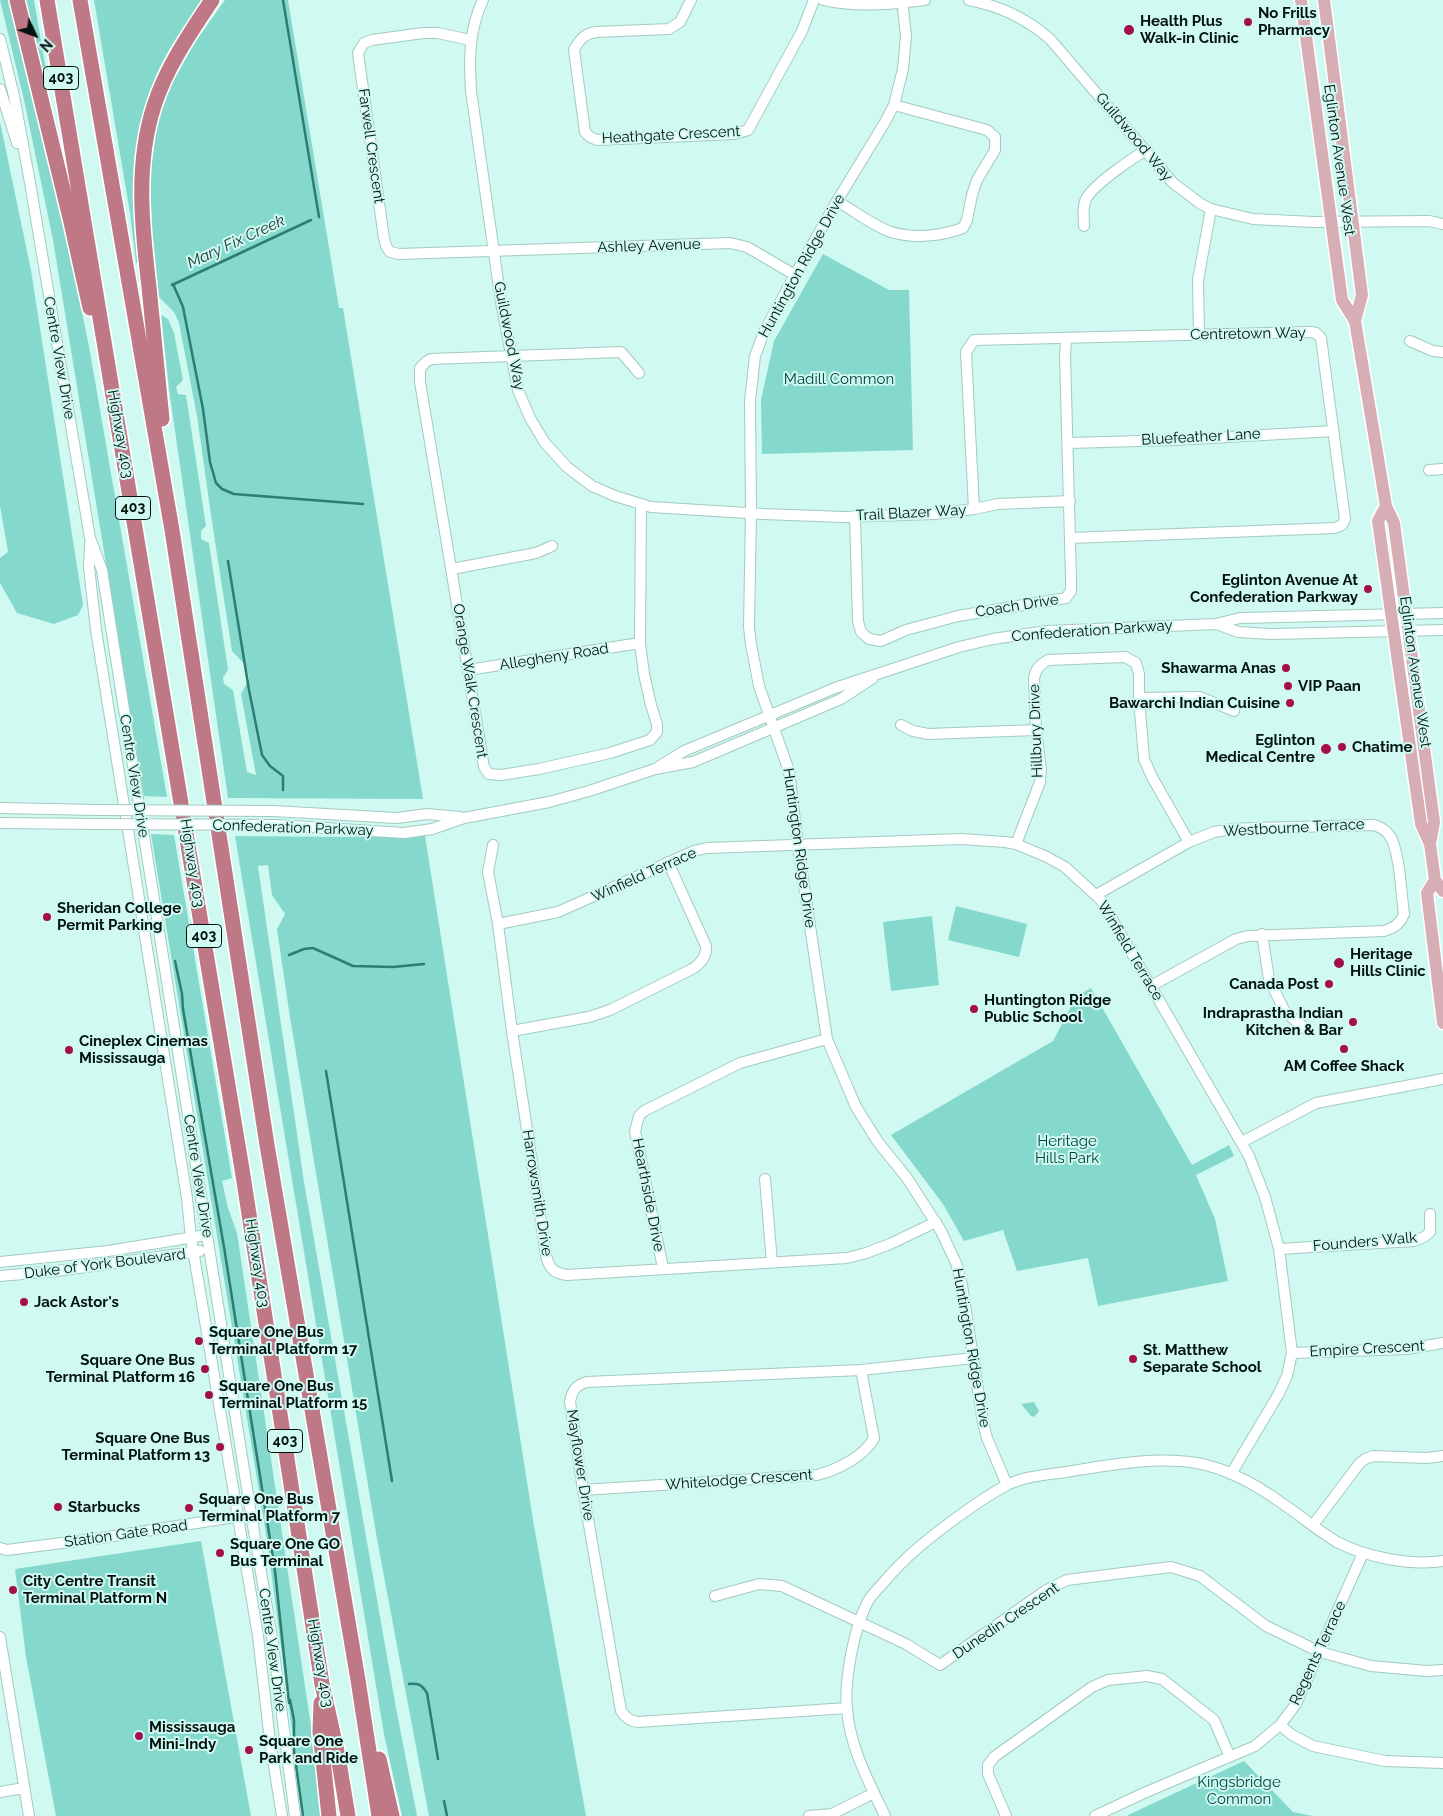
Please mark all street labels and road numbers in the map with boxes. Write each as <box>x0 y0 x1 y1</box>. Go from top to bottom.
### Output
road number: 403 <box>44 66 78 90</box>
street label: Eglinton Avenue West <box>1319 83 1359 237</box>
street label: Farwell Crescent <box>354 87 388 205</box>
street label: Guildwood Way <box>1092 89 1176 185</box>
street label: Heathgate Crescent <box>601 122 741 148</box>
street label: Huntington Ridge Drive <box>755 191 849 341</box>
street label: Ashley Avenue <box>597 235 701 257</box>
street label: Guildwood Way <box>490 280 528 392</box>
street label: Centre View Drive <box>39 295 79 421</box>
street label: Centretown Way <box>1190 324 1306 344</box>
street label: Highway 403 <box>103 388 137 480</box>
street label: Bluefeather Lane <box>1141 425 1261 449</box>
road number: 403 <box>116 496 150 520</box>
street label: Trail Blazer Way <box>855 501 967 525</box>
street label: Coach Drive <box>974 591 1060 621</box>
street label: Eglinton Avenue West <box>1395 595 1435 749</box>
street label: Orange Walk Crescent <box>449 602 491 760</box>
street label: Confederation Parkway <box>1011 616 1173 646</box>
street label: Allegheny Road <box>498 639 610 675</box>
street label: Hillbury Drive <box>1025 684 1047 778</box>
street label: Centre View Drive <box>115 713 153 839</box>
street label: Huntington Ridge Drive <box>779 767 819 929</box>
street label: Westbourne Terrace <box>1223 815 1365 841</box>
street label: Confederation Parkway <box>212 816 374 840</box>
street label: Highway 403 <box>176 817 208 909</box>
street label: Winfield Terrace <box>589 844 699 906</box>
street label: Winfield Terrace <box>1093 898 1167 1004</box>
road number: 403 <box>186 924 222 948</box>
street label: Centre View Drive <box>179 1113 217 1239</box>
street label: Harrowsmith Drive <box>518 1128 556 1258</box>
street label: Hearthside Drive <box>628 1137 668 1253</box>
street label: Highway 403 <box>241 1217 273 1309</box>
street label: Founders Walk <box>1312 1228 1418 1256</box>
street label: Duke of York Boulevard <box>23 1245 187 1283</box>
street label: Huntington Ridge Drive <box>948 1267 994 1429</box>
street label: Empire Crescent <box>1309 1337 1425 1361</box>
street label: Mayflower Drive <box>562 1408 598 1522</box>
road number: 403 <box>268 1430 302 1452</box>
street label: Whitelodge Crescent <box>665 1466 813 1494</box>
street label: Station Gate Road <box>63 1516 189 1552</box>
street label: Dunedin Crescent <box>949 1579 1063 1663</box>
street label: Centre View Drive <box>254 1587 290 1713</box>
street label: Regents Terrace <box>1286 1598 1350 1708</box>
street label: Highway 403 <box>303 1617 337 1709</box>

